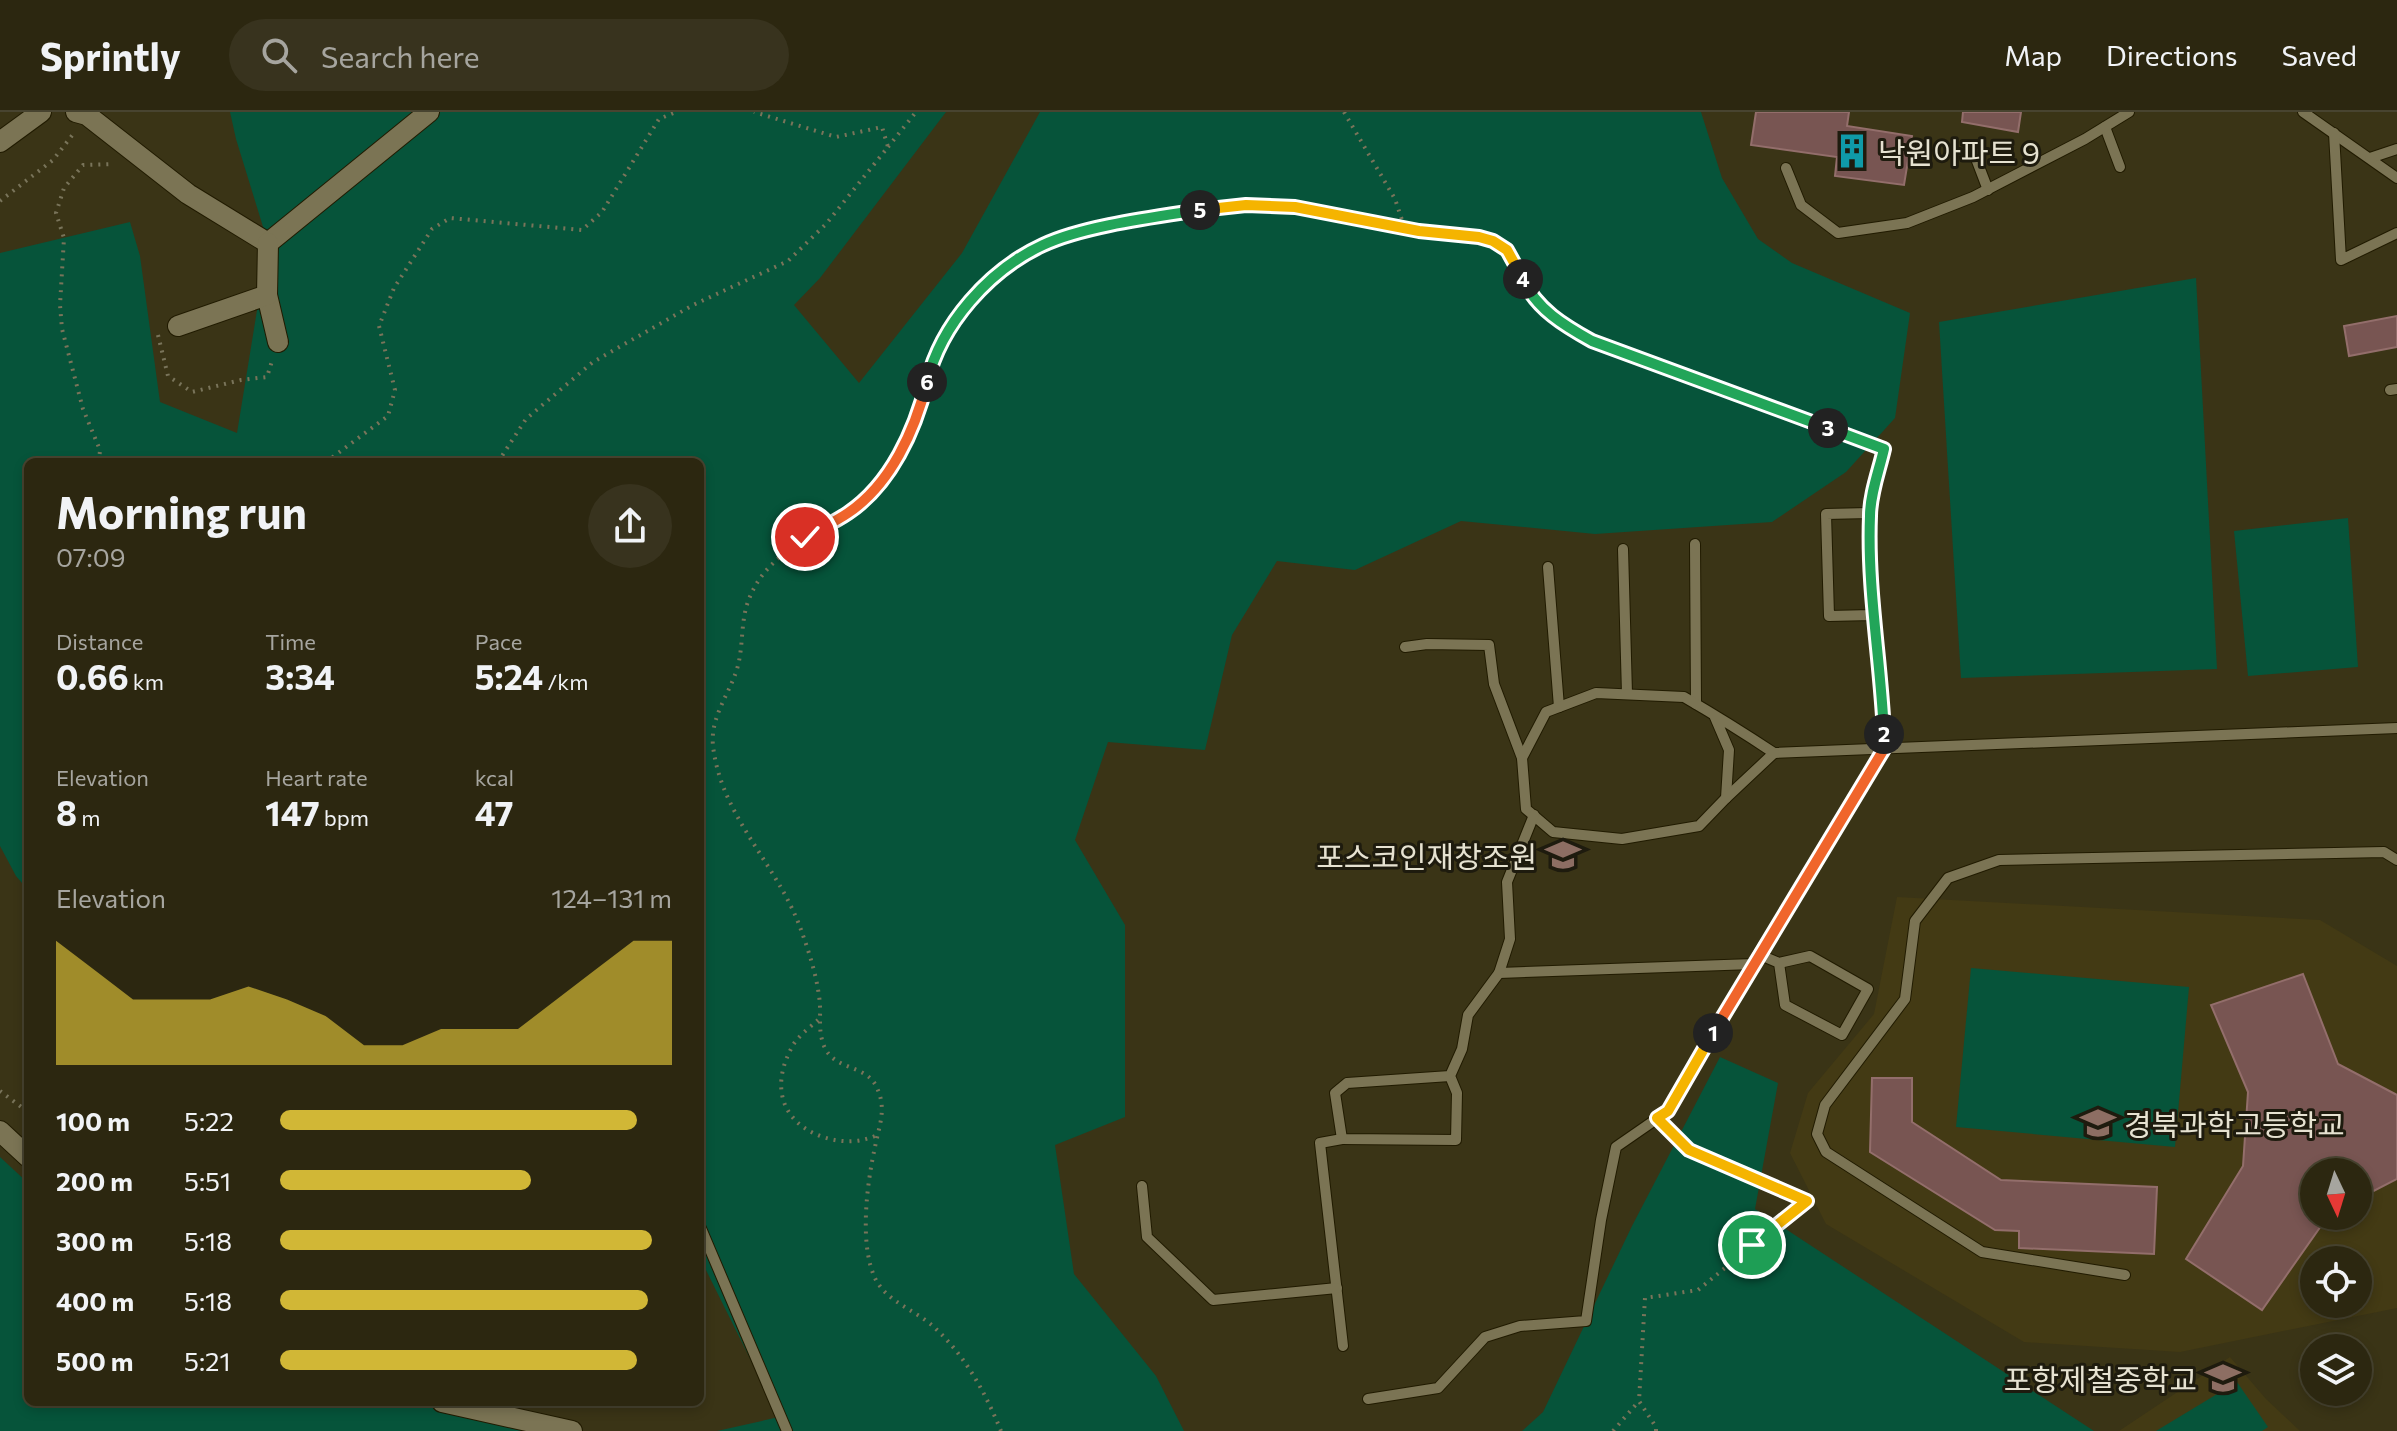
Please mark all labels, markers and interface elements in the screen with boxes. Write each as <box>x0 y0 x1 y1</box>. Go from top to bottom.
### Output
search box <box>229 19 789 91</box>
text: Sprintly <box>40 32 181 79</box>
icon: search <box>257 33 301 77</box>
text: Search here <box>321 37 480 74</box>
text: Map <box>2004 38 2062 72</box>
text: Directions <box>2106 38 2237 72</box>
text: Saved <box>2281 38 2357 72</box>
building icon: 낙원아파트 9 <box>1833 132 1871 170</box>
place label: 낙원아파트 9 <box>1878 133 2040 170</box>
pin: 5 <box>1180 190 1220 230</box>
text: 5 <box>1194 196 1206 223</box>
pin: 4 <box>1503 259 1543 299</box>
text: 4 <box>1516 265 1530 292</box>
pin: 6 <box>907 362 947 402</box>
text: 6 <box>920 368 934 395</box>
pin: 3 <box>1808 408 1848 448</box>
text: 3 <box>1822 414 1834 441</box>
text: Morning run <box>56 484 307 538</box>
button: share <box>588 484 672 568</box>
pin <box>771 503 839 571</box>
icon: check <box>783 515 827 559</box>
text: 07:09 <box>56 541 125 572</box>
text: Distance <box>56 628 143 655</box>
text: Time <box>265 628 316 655</box>
text: Pace <box>475 628 522 655</box>
text: 0.66 <box>56 655 129 697</box>
text: 3:34 <box>265 655 335 697</box>
text: 5:24 <box>475 655 543 697</box>
text: km <box>129 668 164 695</box>
text: /km <box>543 668 588 695</box>
pin: 2 <box>1864 714 1904 754</box>
text: 2 <box>1878 720 1890 747</box>
text: Elevation <box>56 764 149 791</box>
text: Heart rate <box>265 764 368 791</box>
text: kcal <box>475 764 514 791</box>
text: 8 <box>56 791 77 833</box>
text: 147 <box>265 791 320 833</box>
text: 47 <box>475 791 514 833</box>
text: m <box>77 804 100 831</box>
text: bpm <box>320 804 369 831</box>
school or university icon: 포스코인재창조원 <box>1544 836 1582 874</box>
place label: 포스코인재창조원 <box>1316 837 1537 874</box>
text: Elevation <box>56 882 166 913</box>
text: 124–131 m <box>551 882 672 913</box>
pin: 1 <box>1693 1013 1733 1053</box>
text: 1 <box>1708 1019 1718 1046</box>
school or university icon: 경북과학고등학교 <box>2079 1104 2117 1142</box>
text: 100 m <box>56 1105 130 1136</box>
text: 5:22 <box>184 1105 234 1136</box>
place label: 경북과학고등학교 <box>2124 1105 2345 1142</box>
north arrow <box>2300 1158 2372 1230</box>
map controls <box>2300 1158 2372 1406</box>
text: 200 m <box>56 1165 133 1196</box>
text: 5:51 <box>184 1165 231 1196</box>
pin <box>1718 1211 1786 1279</box>
icon: arrive <box>1730 1223 1774 1267</box>
text: 300 m <box>56 1225 133 1256</box>
text: 5:18 <box>184 1225 232 1256</box>
button: locate <box>2300 1246 2372 1318</box>
text: 400 m <box>56 1285 134 1316</box>
text: 5:18 <box>184 1285 232 1316</box>
button: layers <box>2300 1334 2372 1406</box>
text: 500 m <box>56 1345 133 1376</box>
text: 5:21 <box>184 1345 231 1376</box>
school or university icon: 포항제철중학교 <box>2204 1359 2242 1397</box>
place label: 포항제철중학교 <box>2004 1360 2197 1397</box>

